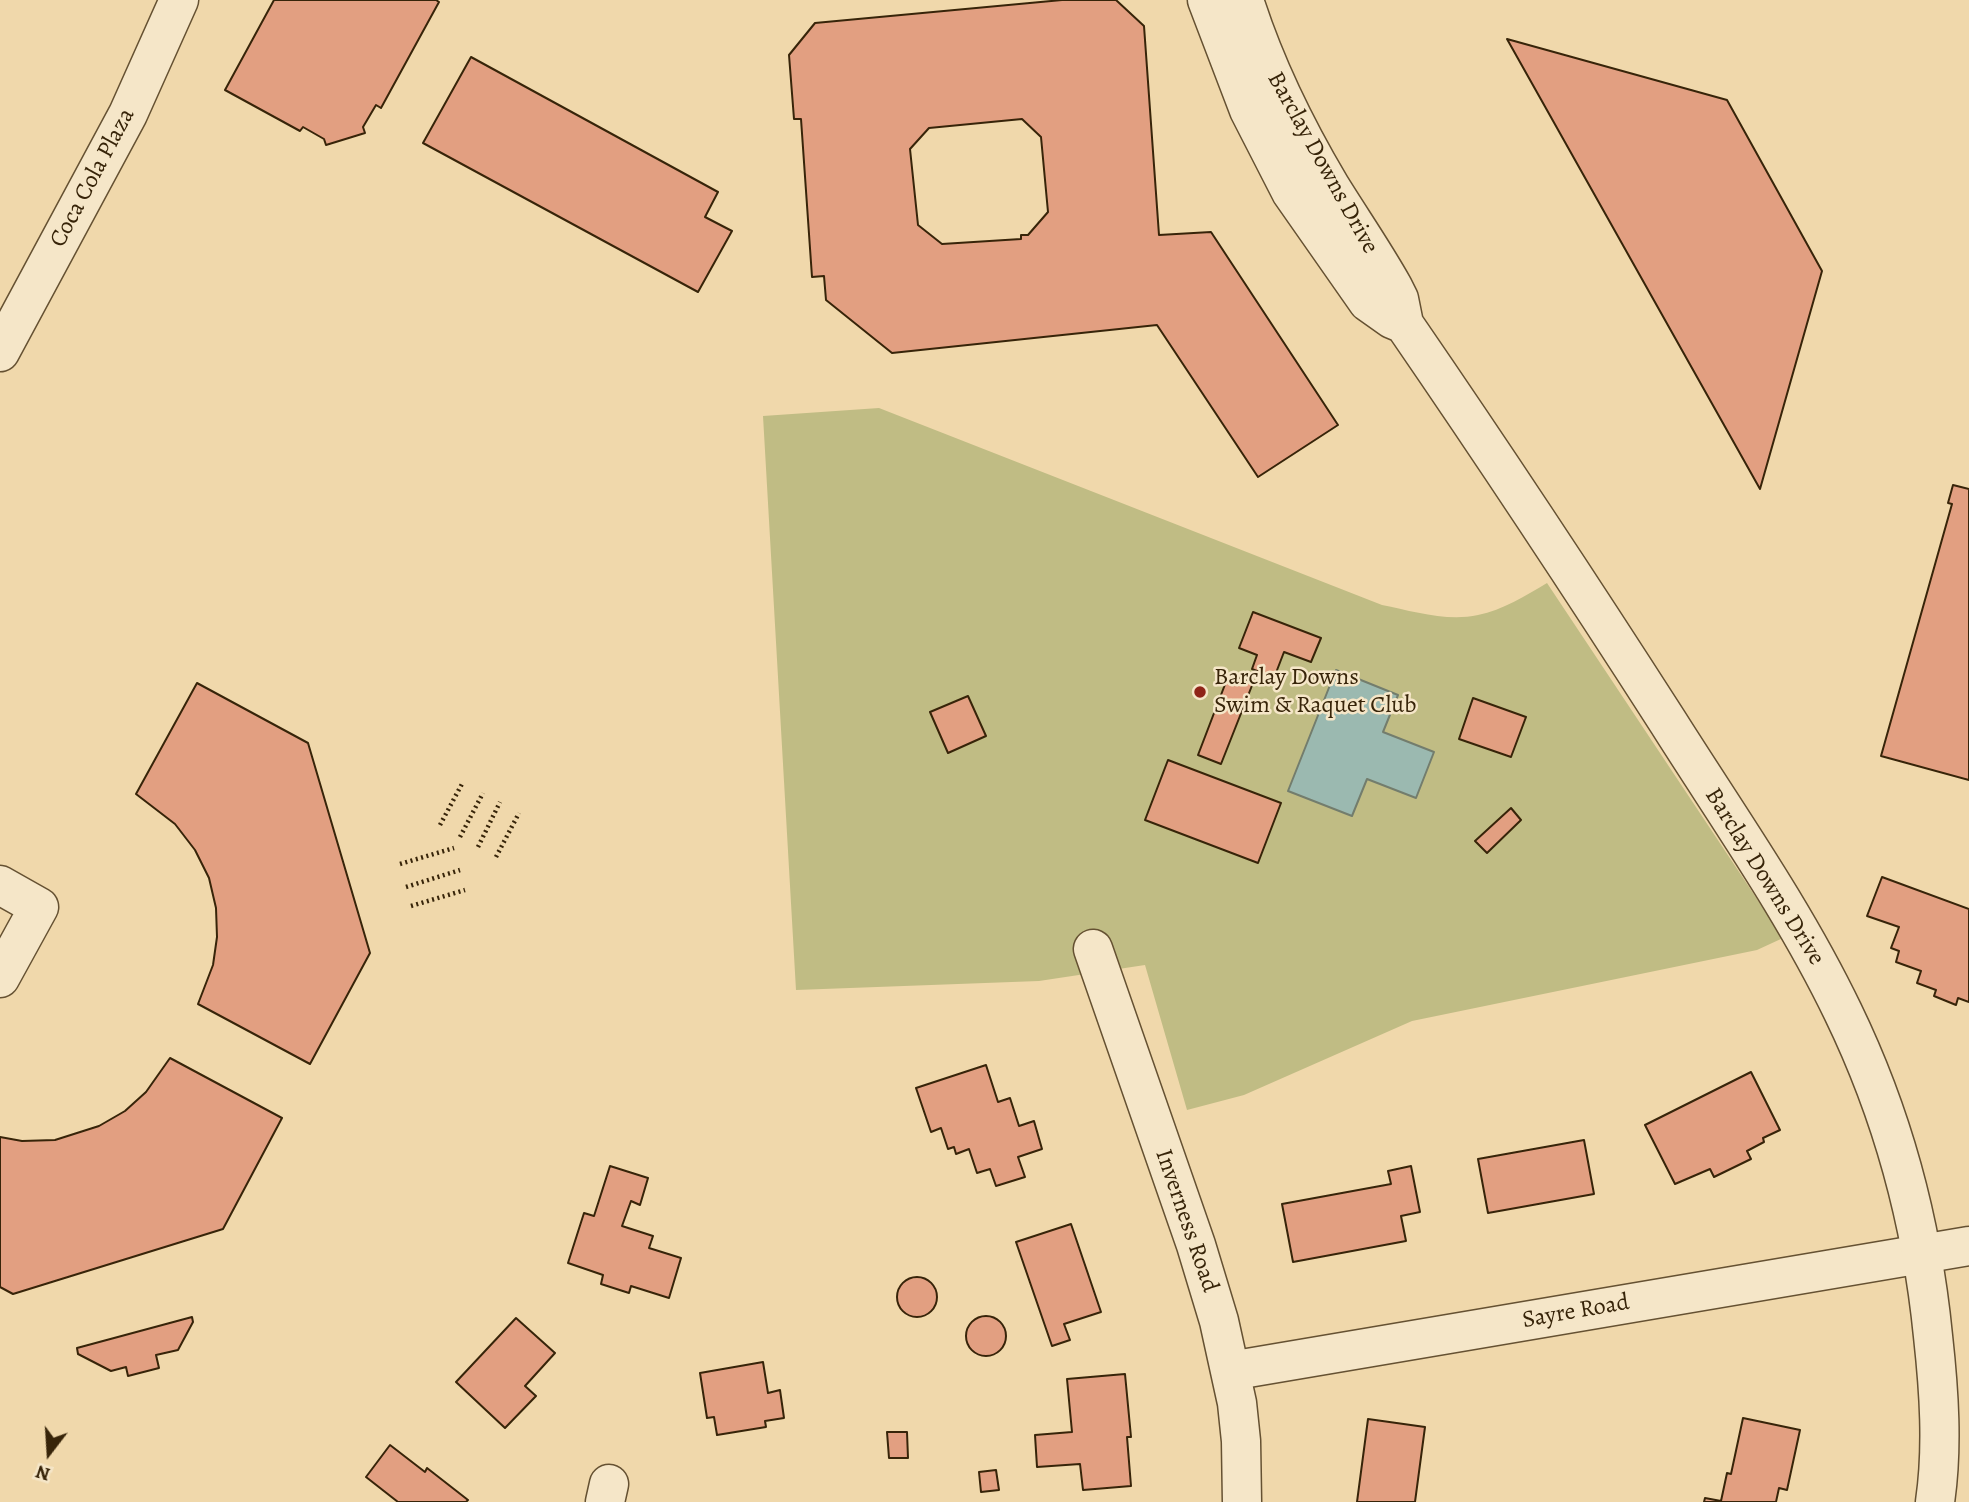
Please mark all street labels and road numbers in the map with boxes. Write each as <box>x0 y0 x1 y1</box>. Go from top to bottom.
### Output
street label: Barclay Downs Drive <box>1260 67 1384 259</box>
street label: Coca Cola Plaza <box>44 104 142 252</box>
street label: Barclay Downs Drive <box>1698 783 1830 971</box>
street label: Inverness Road <box>1148 1146 1224 1296</box>
street label: Sayre Road <box>1520 1288 1632 1336</box>

